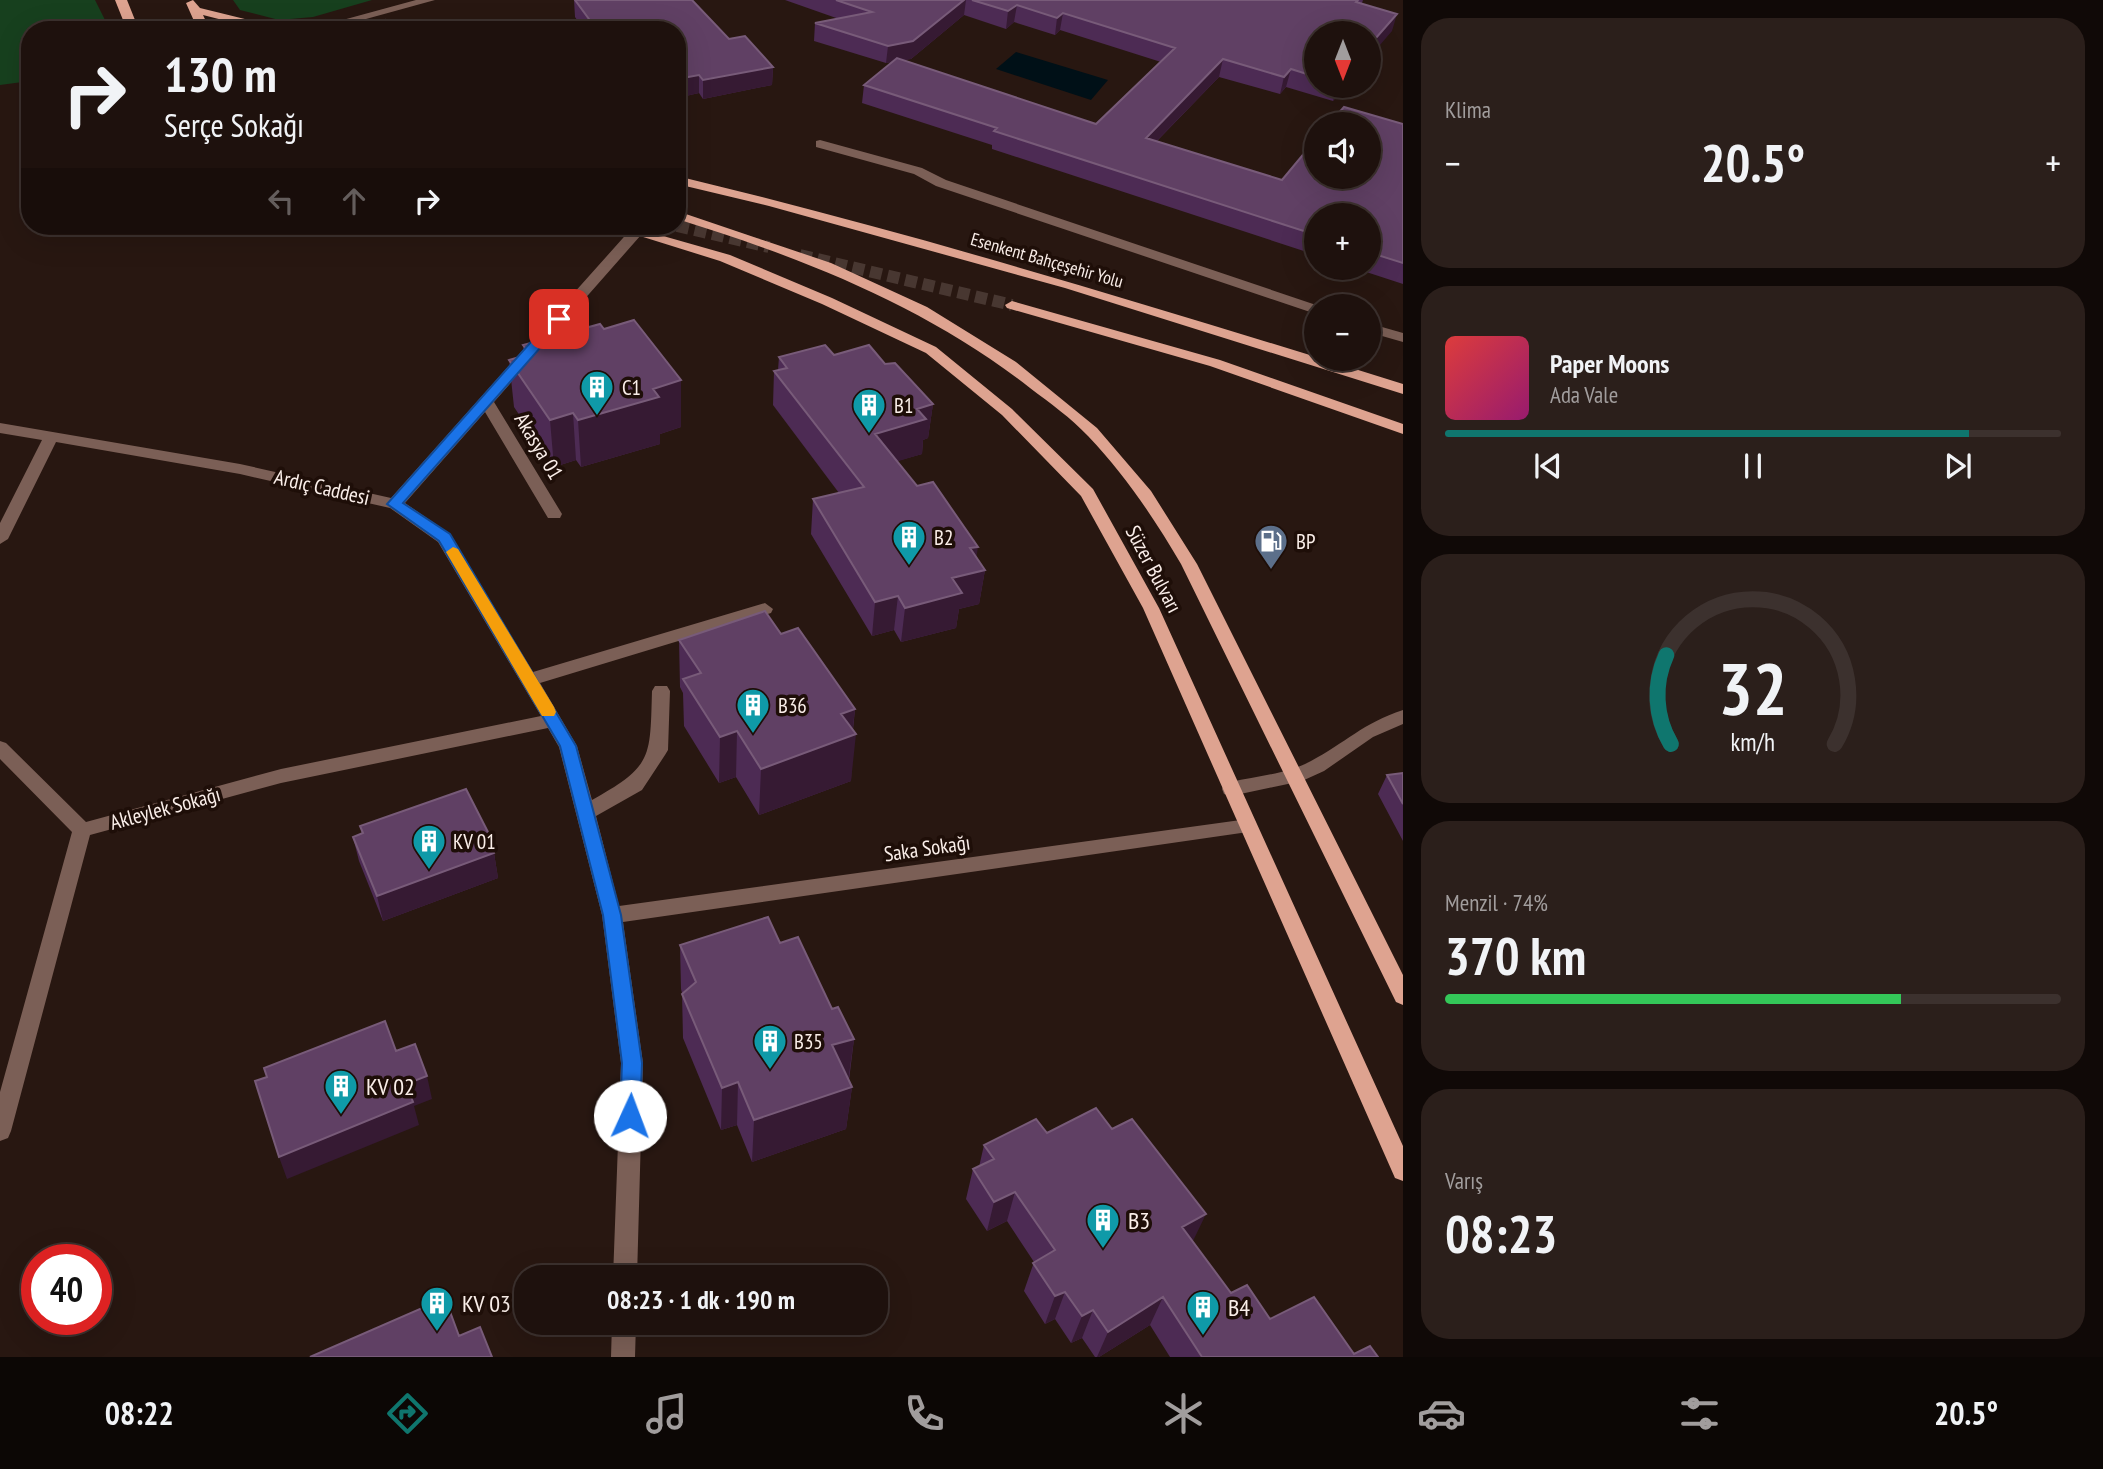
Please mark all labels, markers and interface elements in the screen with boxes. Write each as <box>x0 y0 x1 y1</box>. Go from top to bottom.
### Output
north arrow <box>1304 21 1381 98</box>
map controls <box>1304 21 1381 371</box>
text: 130 m <box>164 42 277 106</box>
icon: right <box>49 49 140 140</box>
text: Klima <box>1445 95 1491 124</box>
text: Serçe Sokağı <box>164 104 304 146</box>
button: sound <box>1304 112 1381 189</box>
text: 20.5° <box>1701 129 1805 196</box>
text: − <box>1445 138 1461 187</box>
text: + <box>2045 138 2061 187</box>
icon: left <box>262 182 300 220</box>
icon: ahead <box>335 182 373 220</box>
icon: right <box>408 182 446 220</box>
button: + <box>1304 203 1381 280</box>
street label: Esenkent Bahçeşehir Yolu <box>968 227 1126 293</box>
pin <box>529 289 589 349</box>
button: − <box>1304 294 1381 371</box>
icon: arrive <box>540 300 578 338</box>
text: Paper Moons <box>1550 347 1669 380</box>
building icon: C1 <box>578 368 616 417</box>
place label: C1 <box>622 374 641 401</box>
text: Ada Vale <box>1550 380 1618 409</box>
building icon: B1 <box>850 386 888 435</box>
place label: B1 <box>894 392 913 419</box>
street label: Akasya 01 <box>509 408 569 484</box>
icon: previous <box>1529 447 1567 485</box>
icon: pause <box>1734 447 1772 485</box>
icon: next <box>1939 447 1977 485</box>
street label: Ardıç Caddesi <box>272 463 372 511</box>
building icon: B2 <box>890 518 928 567</box>
street label: Süzer Bulvarı <box>1120 521 1188 617</box>
fuel station icon: BP <box>1252 522 1290 571</box>
place label: B2 <box>934 524 953 551</box>
place label: BP <box>1296 528 1315 555</box>
text: 32 <box>1718 641 1788 735</box>
building icon: B36 <box>734 686 772 735</box>
place label: B36 <box>778 692 807 719</box>
text: km/h <box>1731 726 1775 758</box>
street label: Akleylek Sokağı <box>107 780 223 836</box>
building icon: KV 01 <box>410 822 448 871</box>
place label: KV 01 <box>453 828 496 855</box>
street label: Saka Sokağı <box>882 829 972 867</box>
text: Menzil · 74% <box>1445 888 1548 917</box>
text: 370 km <box>1445 922 1586 989</box>
building icon: B35 <box>751 1022 789 1071</box>
place label: B35 <box>794 1028 823 1055</box>
building icon: KV 02 <box>322 1067 360 1116</box>
place label: KV 02 <box>366 1071 415 1102</box>
position arrow <box>593 1079 667 1153</box>
text: Varış <box>1445 1166 1483 1195</box>
text: 08:23 <box>1445 1200 1557 1267</box>
building icon: B3 <box>1084 1201 1122 1250</box>
place label: B3 <box>1128 1205 1150 1236</box>
speed limit sign: 40 <box>21 1244 112 1335</box>
text: 08:23 · 1 dk · 190 m <box>607 1283 795 1316</box>
building icon: KV 03 <box>418 1284 456 1333</box>
place label: KV 03 <box>462 1288 511 1319</box>
building icon: B4 <box>1184 1288 1222 1337</box>
place label: B4 <box>1228 1292 1250 1323</box>
icon: directions <box>383 1389 432 1438</box>
icon: music <box>642 1389 691 1438</box>
icon: phone <box>900 1389 949 1438</box>
icon: climate <box>1159 1389 1208 1438</box>
icon: car <box>1417 1389 1466 1438</box>
icon: filters <box>1675 1389 1724 1438</box>
text: 08:22 <box>105 1392 174 1434</box>
text: 20.5° <box>1934 1392 1998 1434</box>

